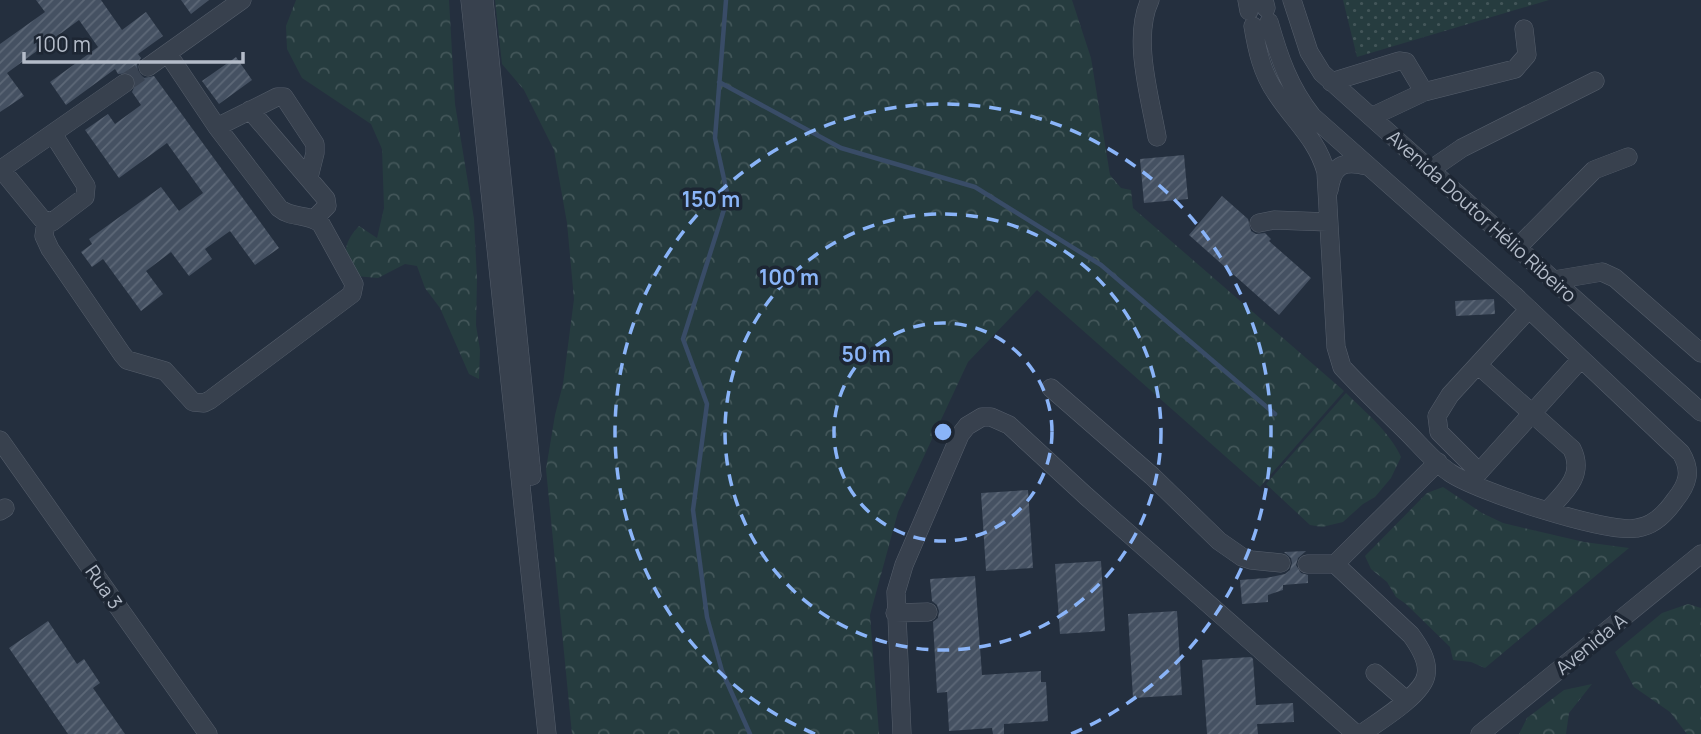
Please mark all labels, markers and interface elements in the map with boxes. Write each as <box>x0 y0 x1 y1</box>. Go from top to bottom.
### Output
scale bar <box>24 21 243 65</box>
text: 100 m <box>35 30 91 58</box>
street label: Avenida Doutor Hélio Ribeiro <box>1382 124 1582 308</box>
text: 150 m <box>682 185 740 213</box>
text: 100 m <box>759 263 819 291</box>
text: 50 m <box>841 340 891 368</box>
centre of rings <box>931 420 955 444</box>
street label: Rua 3 <box>80 560 128 614</box>
street label: Avenida A <box>1550 607 1632 681</box>

